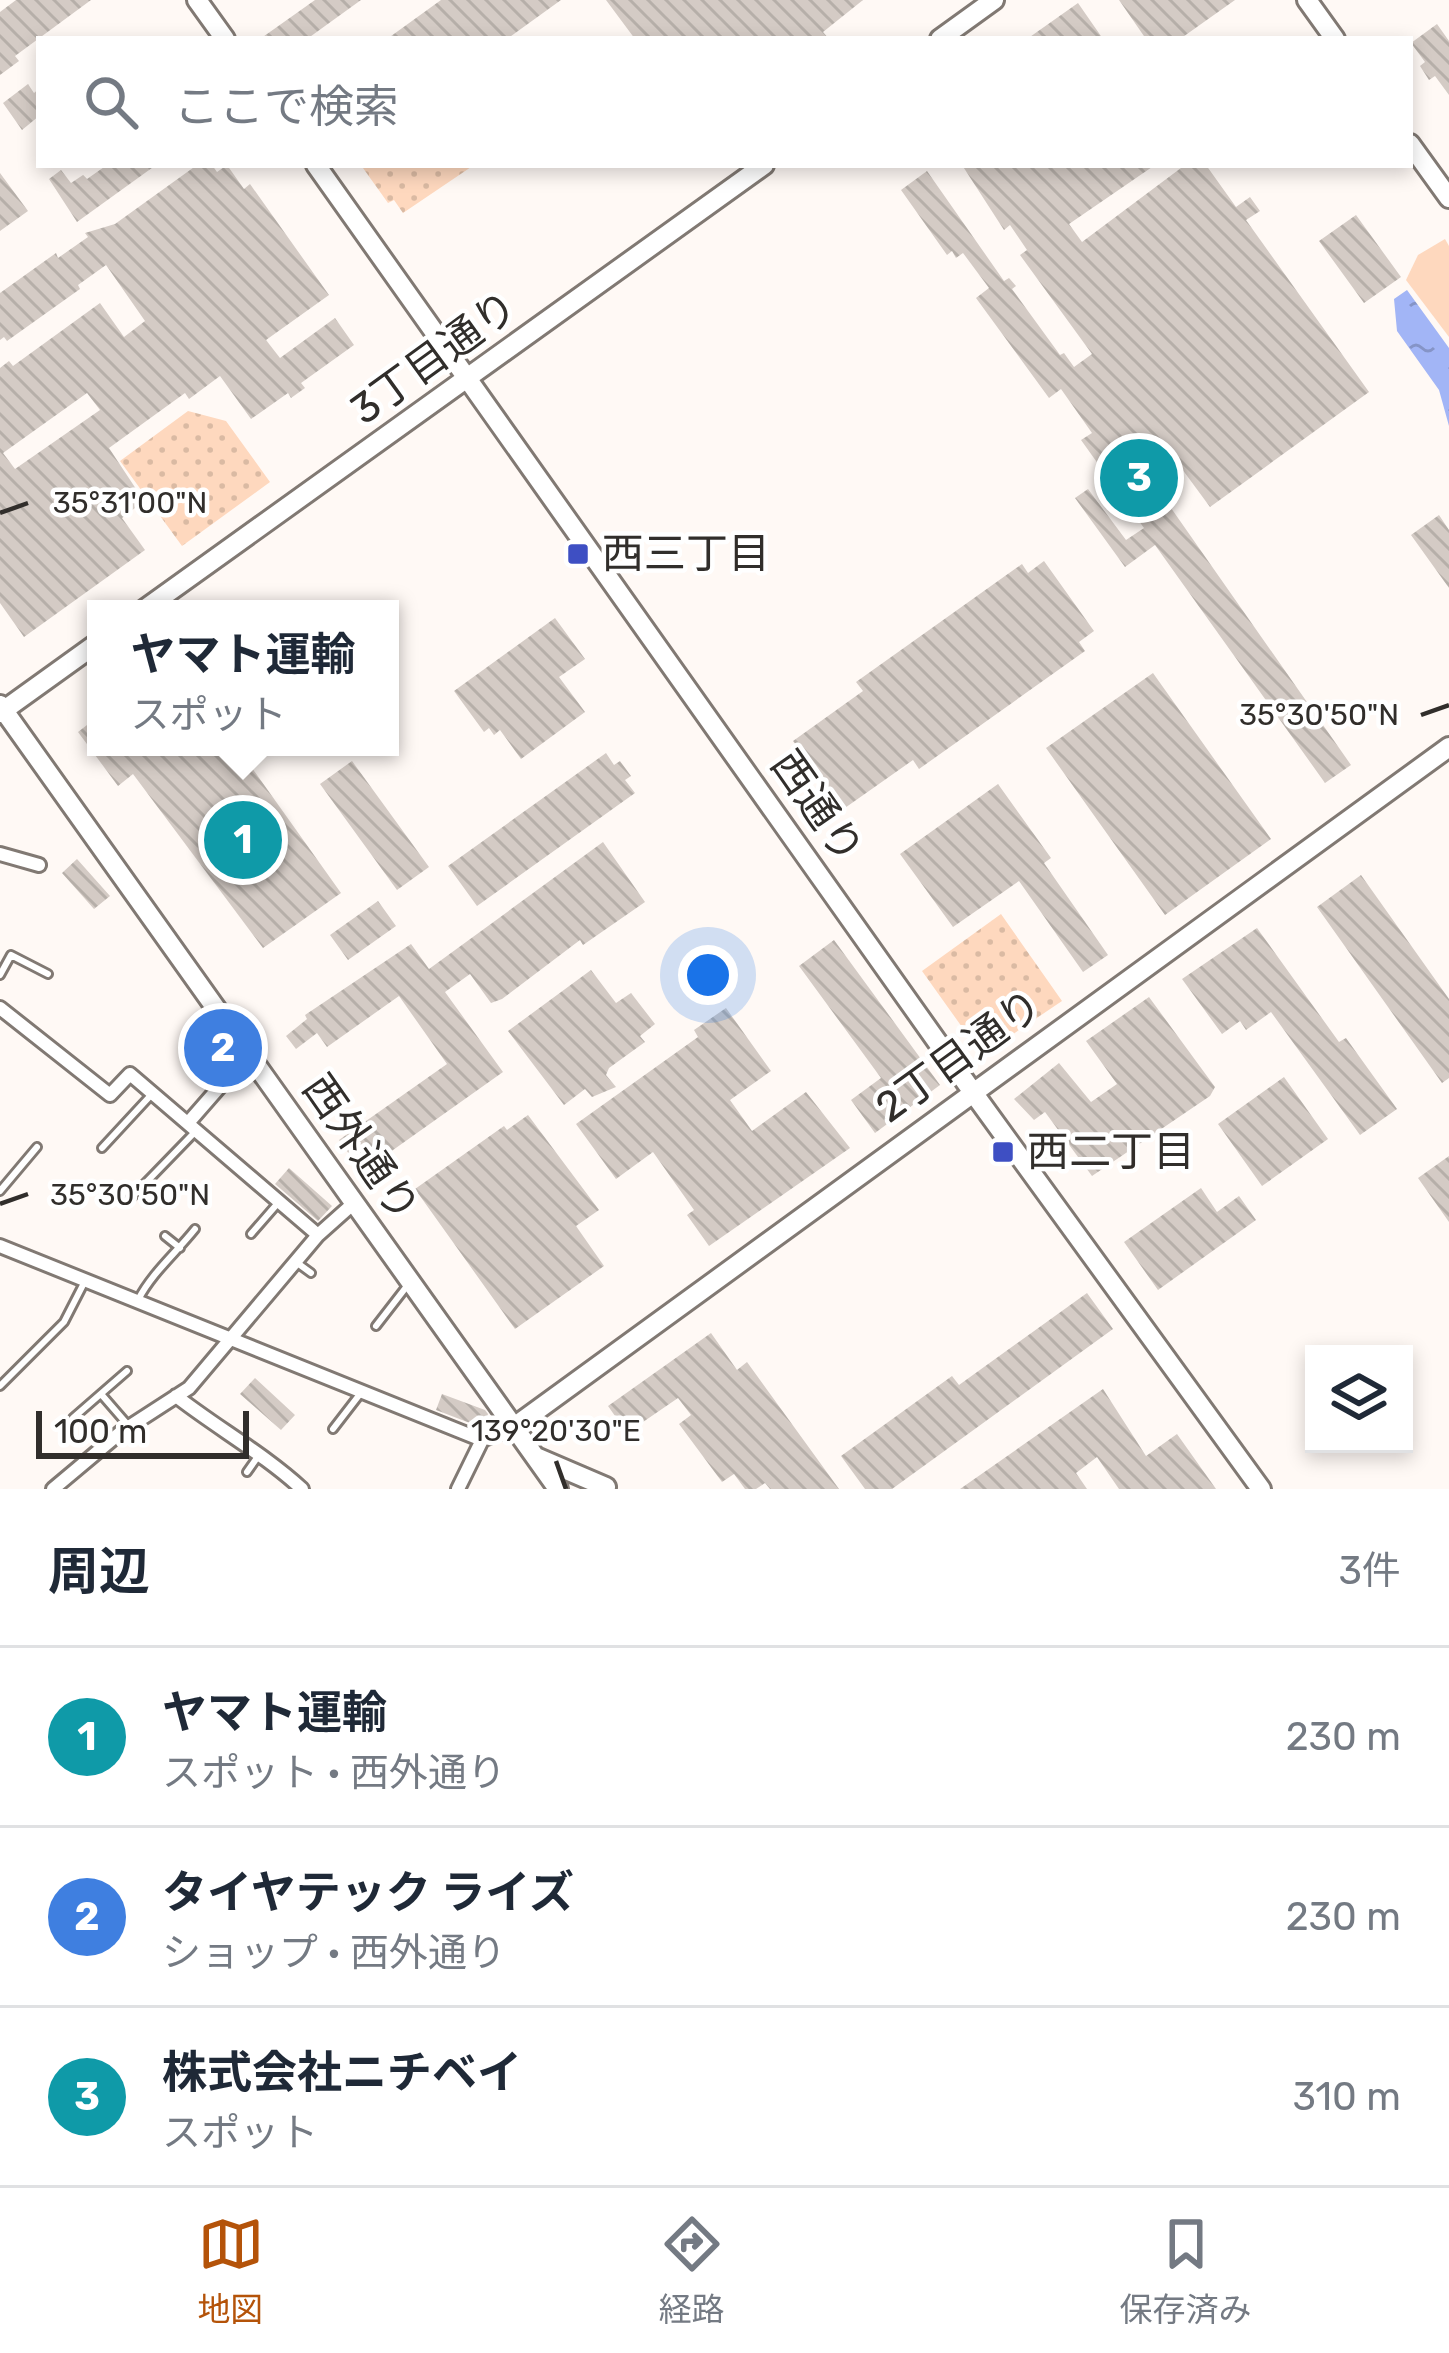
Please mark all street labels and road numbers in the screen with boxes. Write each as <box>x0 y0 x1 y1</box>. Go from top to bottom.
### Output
street label: 3丁目通り <box>341 281 527 435</box>
street label: 西通り <box>760 741 874 873</box>
street label: 2丁目通り <box>866 979 1052 1133</box>
street label: 西外通り <box>292 1065 430 1231</box>

